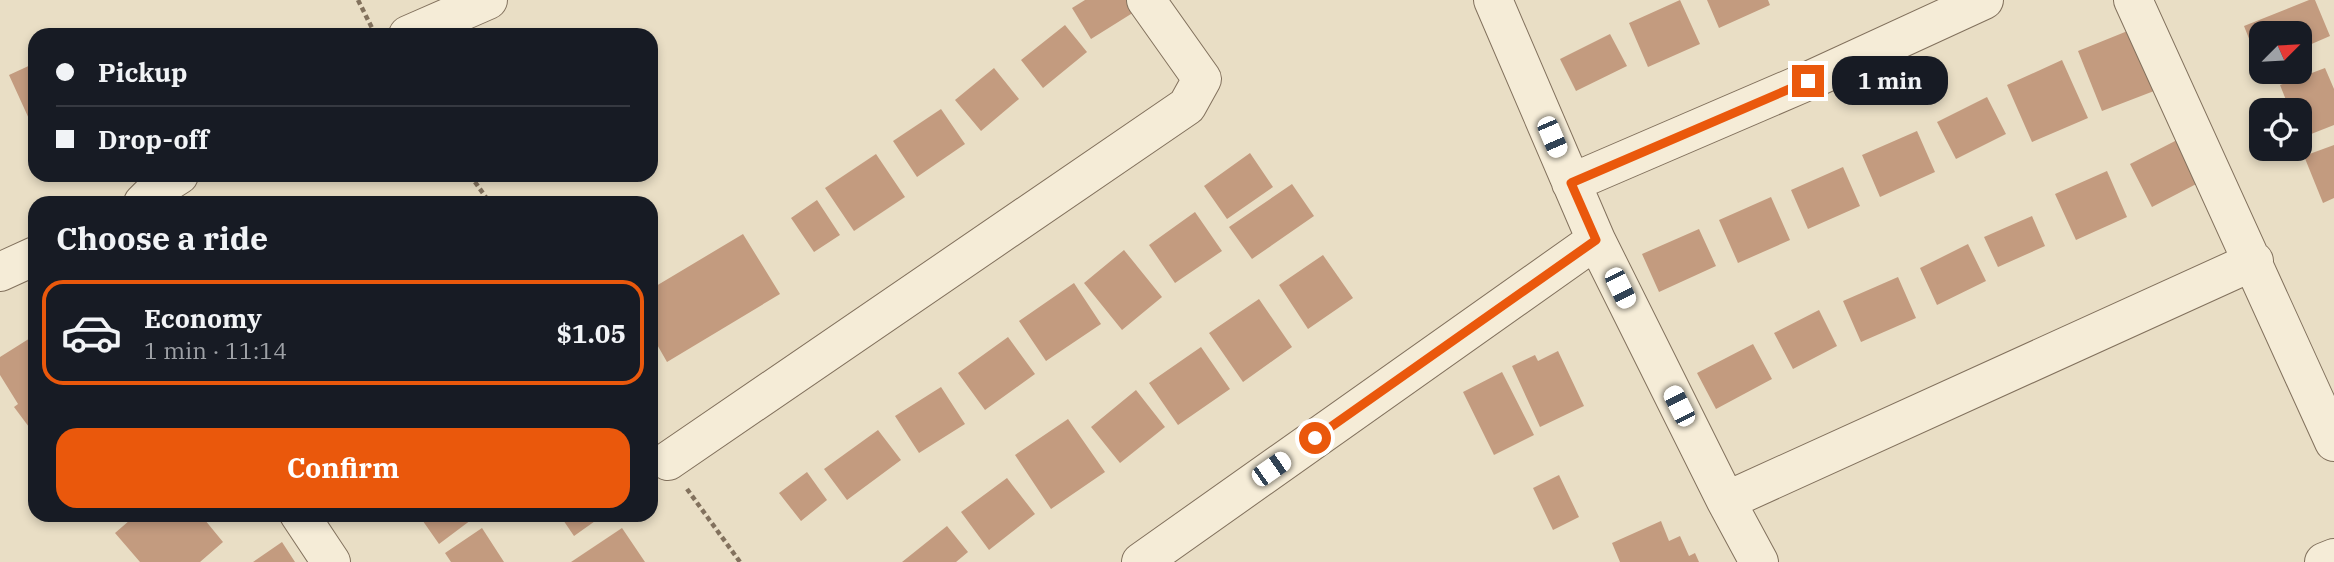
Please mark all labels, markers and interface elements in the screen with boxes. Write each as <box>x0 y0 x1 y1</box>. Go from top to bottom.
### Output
north arrow <box>2249 21 2312 84</box>
map controls <box>2249 21 2312 161</box>
text: Pickup <box>98 55 188 89</box>
callout: 1 min <box>1832 56 1948 106</box>
route end <box>1792 65 1824 97</box>
text: 1 min <box>1858 65 1922 95</box>
button: locate <box>2249 98 2312 161</box>
car <box>1535 114 1570 160</box>
text: Drop-off <box>98 122 209 156</box>
text: Choose a ride <box>56 217 268 259</box>
car <box>1602 265 1639 311</box>
icon: car <box>60 301 123 364</box>
text: Economy <box>144 301 262 335</box>
text: $1.05 <box>556 316 626 350</box>
text: 1 min · 11:14 <box>144 335 287 365</box>
car <box>1661 383 1698 429</box>
route start <box>1299 422 1331 454</box>
button: Confirm <box>56 428 630 508</box>
car <box>1248 448 1295 490</box>

